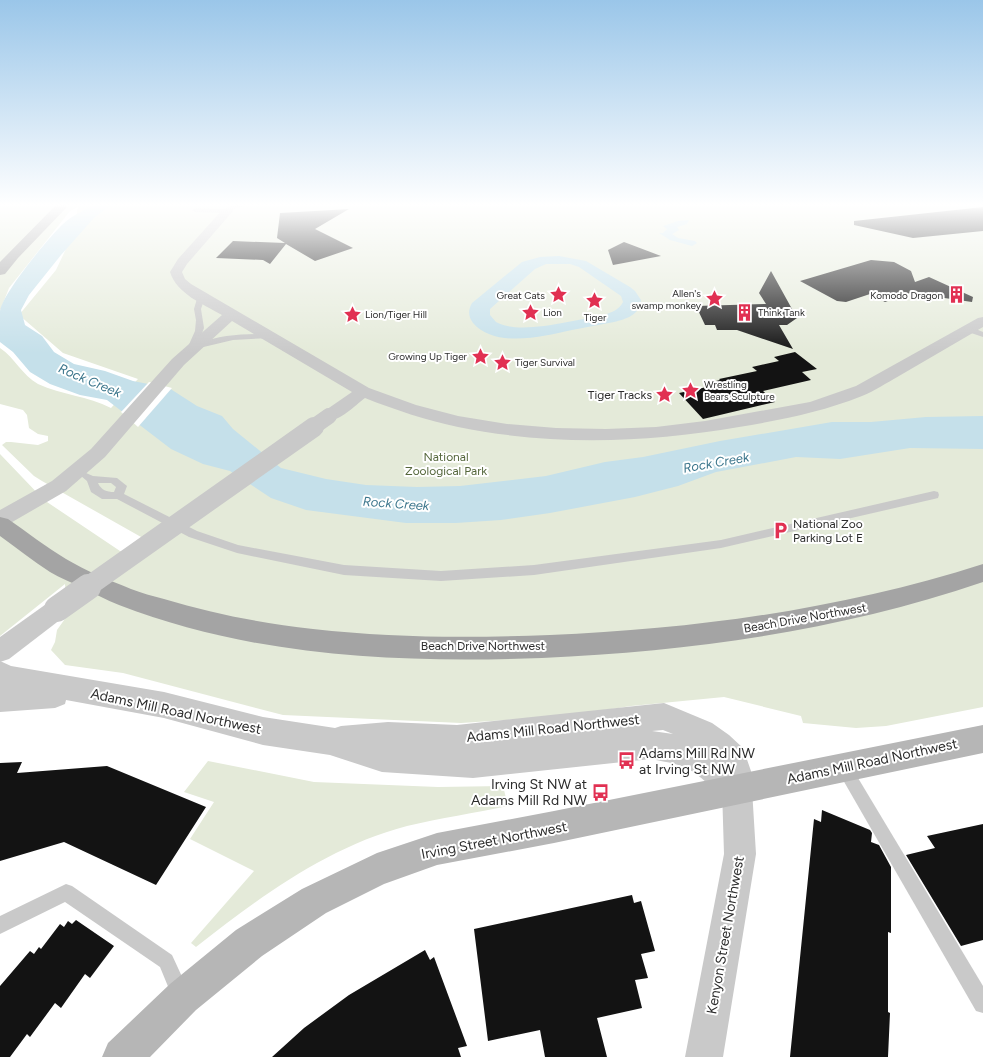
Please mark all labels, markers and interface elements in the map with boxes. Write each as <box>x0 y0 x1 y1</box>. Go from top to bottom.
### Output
place icon: Great Cats <box>548 285 568 305</box>
building icon: Komodo Dragon <box>946 285 966 305</box>
place label: Allen's swamp monkey <box>631 287 702 312</box>
place label: Great Cats <box>496 289 545 302</box>
place icon: Allen's swamp monkey <box>704 289 724 309</box>
place label: Komodo Dragon <box>870 289 943 302</box>
place icon: Tiger <box>585 290 605 310</box>
place icon: Lion <box>520 302 540 322</box>
building icon: Think Tank <box>735 302 755 322</box>
place icon: Lion/Tiger Hill <box>342 304 362 324</box>
place label: Lion <box>543 306 562 319</box>
place label: Think Tank <box>758 306 805 319</box>
place label: Lion/Tiger Hill <box>365 308 427 321</box>
place label: Tiger <box>584 311 607 324</box>
place icon: Growing Up Tiger <box>470 346 490 366</box>
place label: Growing Up Tiger <box>388 350 468 363</box>
place icon: Tiger Survival <box>492 352 512 372</box>
place label: Tiger Survival <box>515 356 575 369</box>
water label: Rock Creek <box>56 361 124 401</box>
place label: Wrestling Bears Sculpture <box>704 378 775 403</box>
place icon: Wrestling Bears Sculpture <box>681 380 701 400</box>
place icon: Tiger Tracks <box>655 385 675 405</box>
place label: Tiger Tracks <box>588 388 652 402</box>
water label: Rock Creek <box>682 449 751 476</box>
park label: National Zoological Park <box>405 450 487 478</box>
water label: Rock Creek <box>362 494 430 513</box>
place label: National Zoo Parking Lot E <box>793 517 863 545</box>
parking icon: National Zoo Parking Lot E <box>770 521 790 541</box>
street label: Beach Drive Northwest <box>743 600 868 636</box>
street label: Beach Drive Northwest <box>421 639 546 653</box>
street label: Adams Mill Road Northwest <box>89 685 263 738</box>
street label: Adams Mill Road Northwest <box>466 711 640 746</box>
street label: Adams Mill Road Northwest <box>785 735 959 788</box>
place label: Adams Mill Rd NW at Irving St NW <box>639 745 756 778</box>
bus stop icon: Adams Mill Rd NW at Irving St NW <box>616 751 636 771</box>
place label: Irving St NW at Adams Mill Rd NW <box>471 776 588 809</box>
bus stop icon: Irving St NW at Adams Mill Rd NW <box>590 782 610 802</box>
street label: Irving Street Northwest <box>420 818 568 863</box>
street label: Kenyon Street Northwest <box>703 855 748 1015</box>

